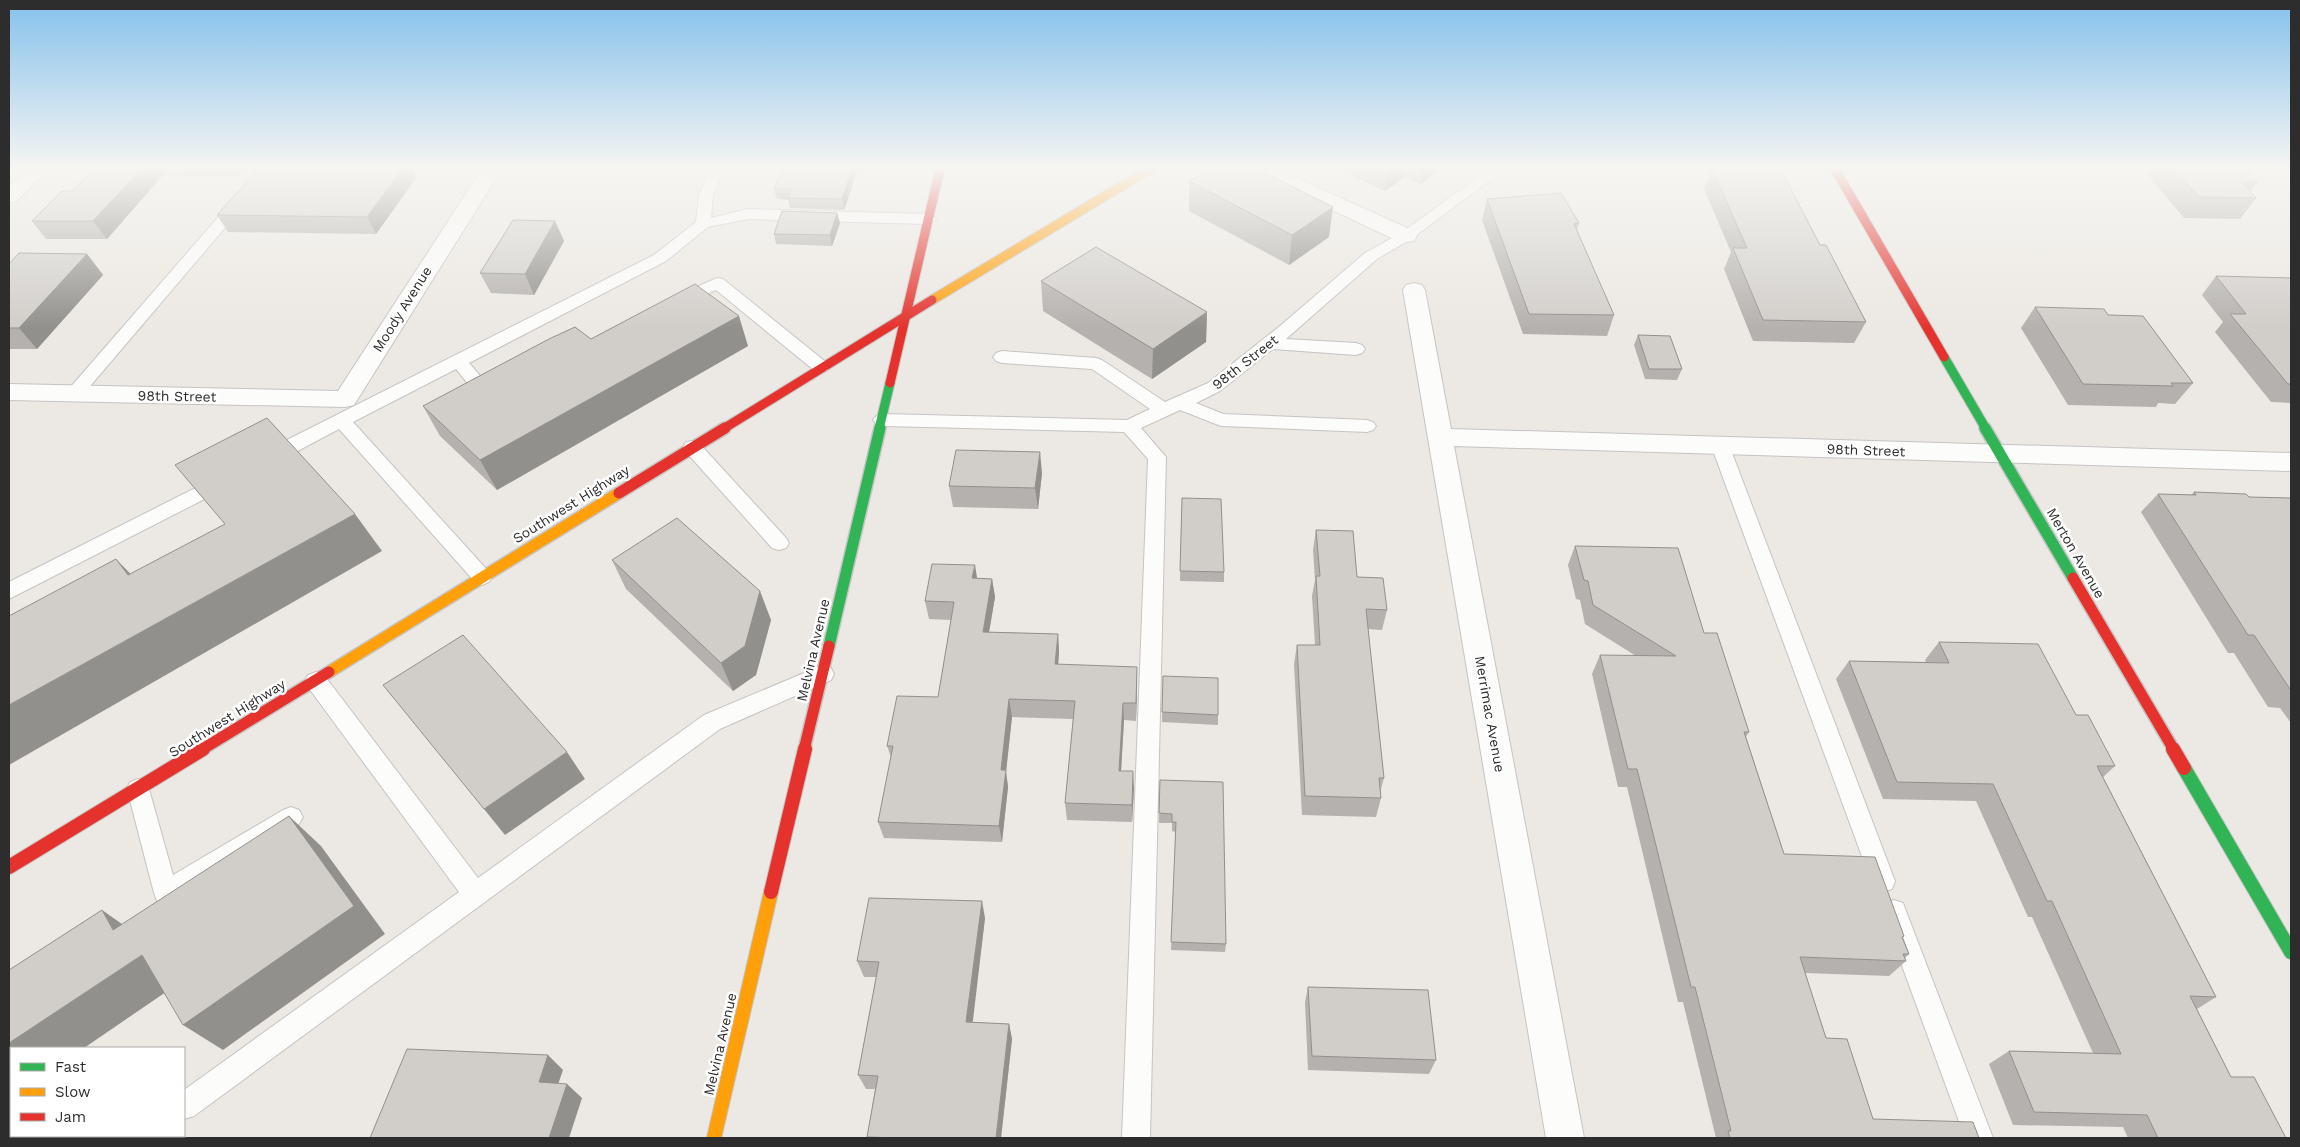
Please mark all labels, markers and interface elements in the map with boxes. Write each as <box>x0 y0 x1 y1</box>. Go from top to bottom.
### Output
street label: Moody Avenue <box>369 263 435 355</box>
street label: 98th Street <box>1209 331 1281 393</box>
street label: 98th Street <box>138 387 217 405</box>
street label: 98th Street <box>1826 441 1906 459</box>
street label: Southwest Highway <box>510 461 633 546</box>
street label: Merton Avenue <box>2044 505 2108 601</box>
street label: Melvina Avenue <box>793 597 833 703</box>
street label: Merrimac Avenue <box>1472 655 1508 773</box>
street label: Southwest Highway <box>166 675 289 760</box>
street label: Melvina Avenue <box>700 991 740 1097</box>
legend <box>10 1047 185 1137</box>
text: Fast <box>55 1058 87 1076</box>
text: Slow <box>55 1083 91 1101</box>
text: Jam <box>55 1108 86 1126</box>

